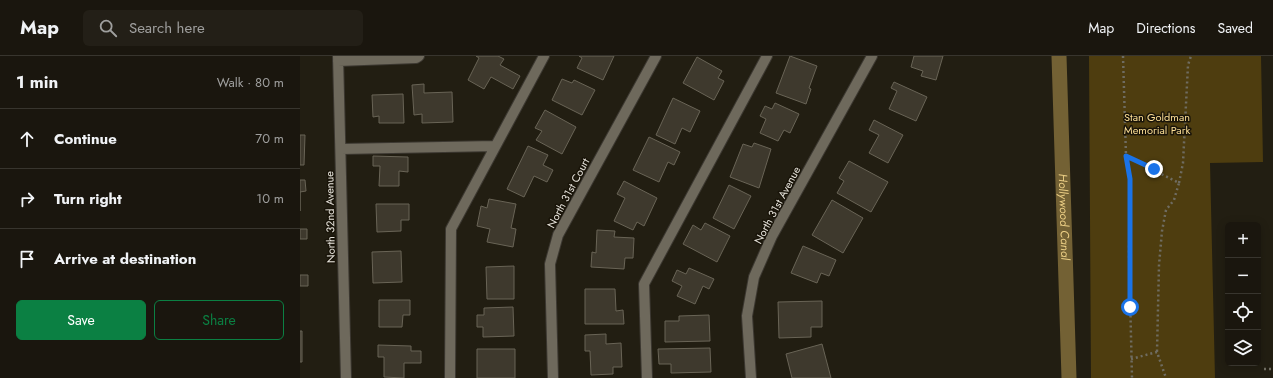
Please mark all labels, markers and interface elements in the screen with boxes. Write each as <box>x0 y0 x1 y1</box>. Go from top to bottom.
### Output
search box <box>83 10 363 46</box>
text: Map <box>20 14 59 41</box>
icon: search <box>97 17 119 39</box>
text: Search here <box>129 17 205 39</box>
text: Map <box>1088 18 1114 38</box>
text: Directions <box>1136 18 1196 38</box>
text: Saved <box>1218 18 1253 38</box>
text: 1 min <box>16 70 58 94</box>
text: Walk · 80 m <box>217 73 284 92</box>
park label: Stan Goldman Memorial Park <box>1124 109 1190 138</box>
icon: ahead <box>16 128 38 150</box>
text: Continue <box>54 128 117 150</box>
text: 70 m <box>255 129 284 148</box>
street label: North 31st Court <box>543 155 593 231</box>
route end <box>1145 160 1163 178</box>
street label: North 31st Avenue <box>750 163 804 247</box>
street label: North 32nd Avenue <box>321 171 339 263</box>
water label: Hollywood Canal <box>1054 173 1074 262</box>
icon: right <box>16 188 38 210</box>
text: Turn right <box>54 188 122 210</box>
text: 10 m <box>256 189 284 208</box>
map controls <box>1225 222 1261 366</box>
button: + <box>1225 222 1261 258</box>
icon: arrive <box>16 248 38 270</box>
text: Arrive at destination <box>54 248 196 270</box>
button: − <box>1225 258 1261 294</box>
button: locate <box>1225 294 1261 330</box>
route start <box>1121 298 1139 316</box>
button: Save <box>16 300 146 340</box>
button: Share <box>154 300 284 340</box>
button: layers <box>1225 330 1261 366</box>

